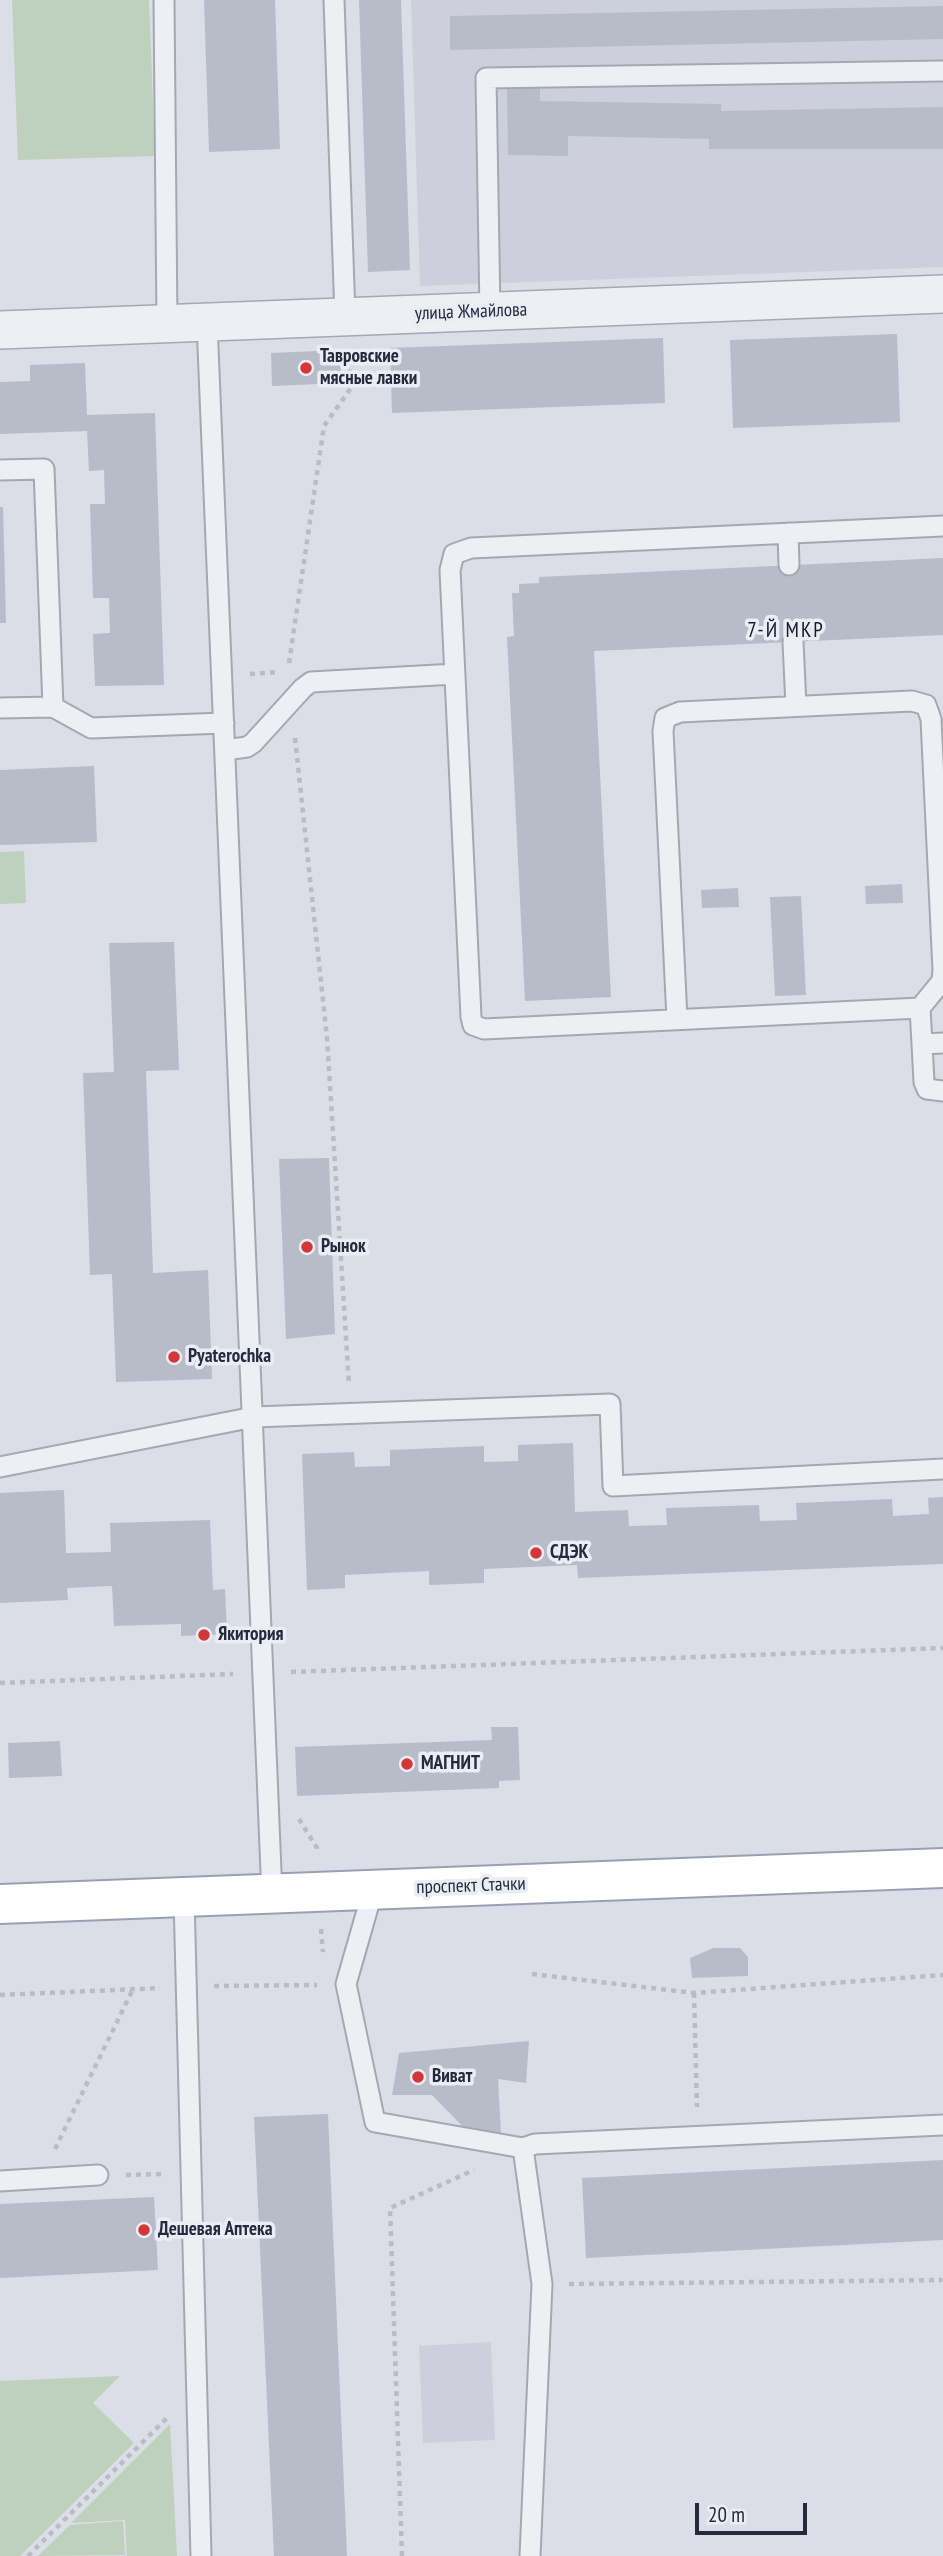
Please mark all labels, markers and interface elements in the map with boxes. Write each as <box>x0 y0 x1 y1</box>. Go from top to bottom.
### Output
street label: улица Жмайлова <box>414 299 528 325</box>
place label: Тавровские мясные лавки <box>320 346 417 390</box>
marker: Тавровские мясные лавки <box>298 360 314 376</box>
district label: 7-Й МКР <box>748 618 824 644</box>
place label: Рынок <box>321 1236 366 1258</box>
marker: Рынок <box>299 1239 315 1255</box>
place label: Pyaterochka <box>188 1346 271 1368</box>
marker: Pyaterochka <box>166 1349 182 1365</box>
place label: СДЭК <box>550 1542 588 1564</box>
marker: СДЭК <box>528 1545 544 1561</box>
place label: Якитория <box>218 1624 284 1646</box>
marker: Якитория <box>196 1627 212 1643</box>
place label: МАГНИТ <box>421 1753 480 1775</box>
marker: МАГНИТ <box>399 1756 415 1772</box>
street label: проспект Стачки <box>416 1873 526 1899</box>
place label: Виват <box>432 2066 472 2088</box>
marker: Виват <box>410 2069 426 2085</box>
place label: Дешевая Аптека <box>158 2219 273 2241</box>
marker: Дешевая Аптека <box>136 2222 152 2238</box>
scale bar <box>698 2490 810 2534</box>
text: 20 m <box>708 2501 745 2528</box>

